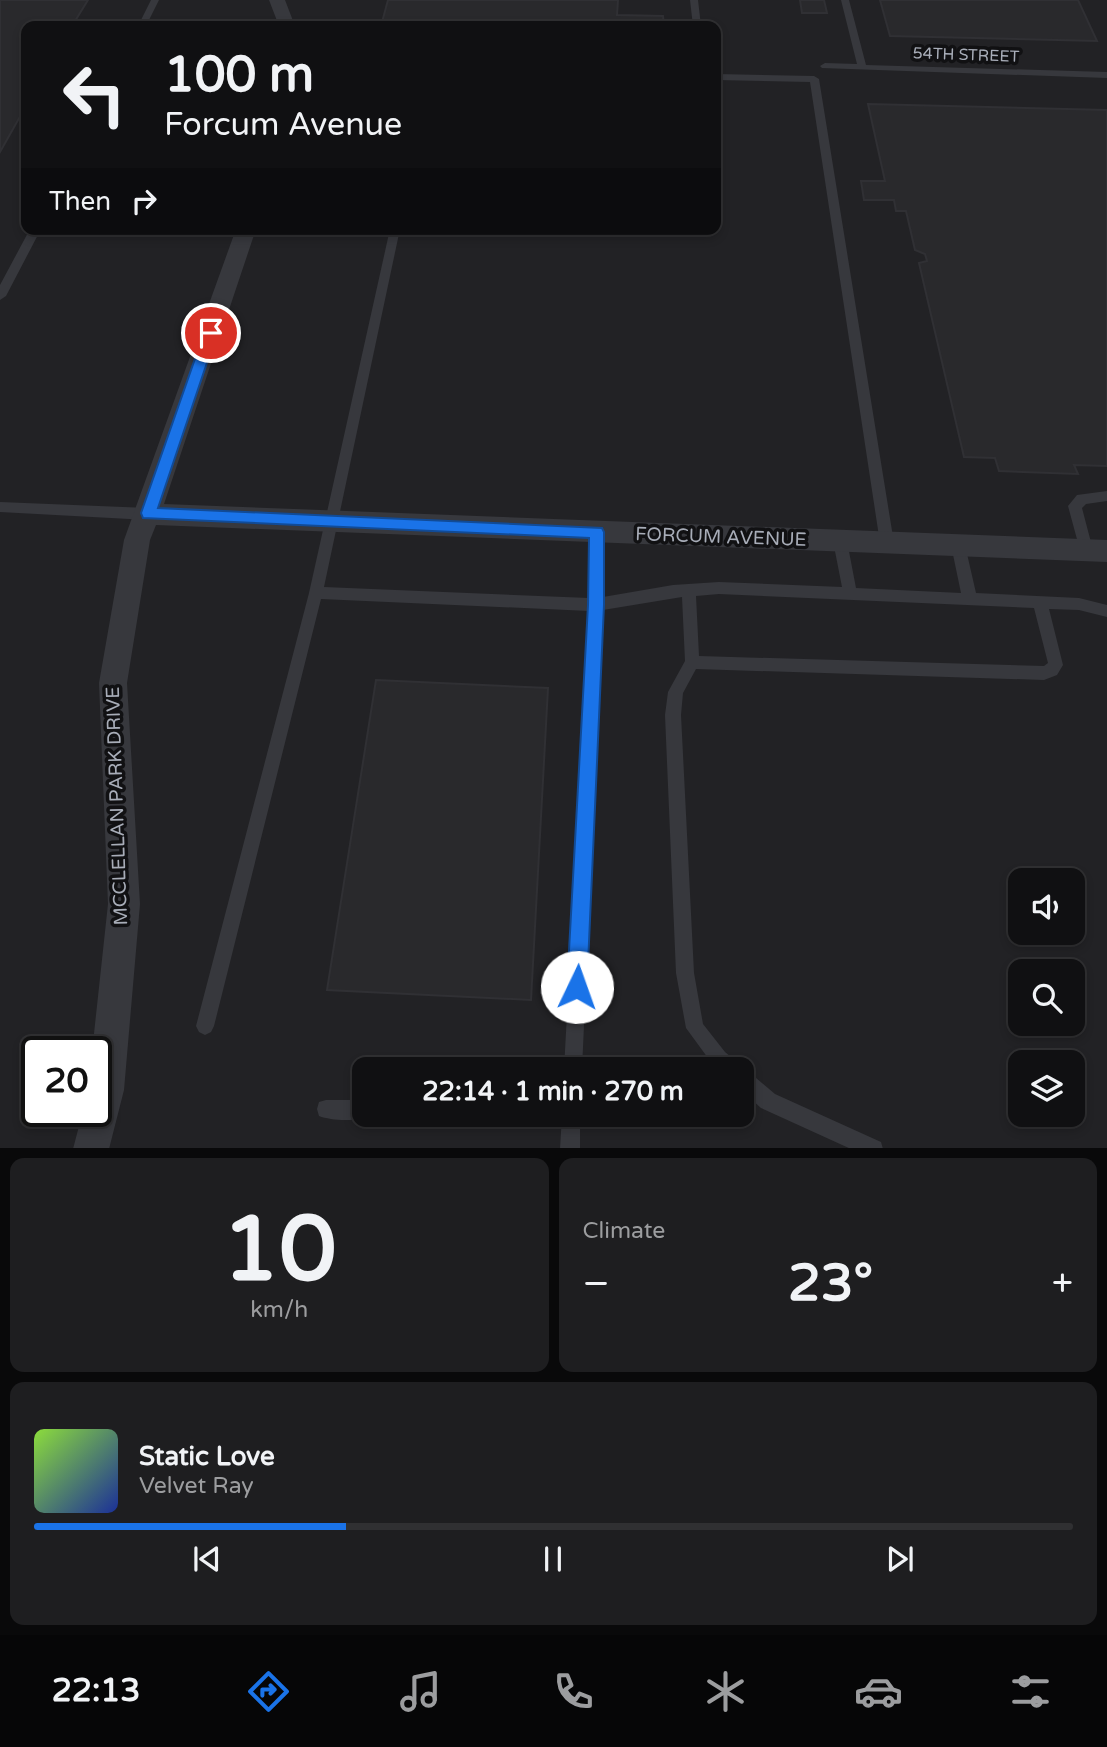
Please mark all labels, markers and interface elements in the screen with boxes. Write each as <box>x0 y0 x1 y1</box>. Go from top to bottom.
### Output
street label: 54TH STREET <box>912 43 1020 67</box>
text: 100 m <box>164 46 314 105</box>
icon: left <box>49 49 140 140</box>
text: Forcum Avenue <box>164 106 402 144</box>
icon: right <box>125 182 163 220</box>
text: Then <box>49 186 111 217</box>
pin <box>181 303 241 363</box>
icon: arrive <box>192 314 230 352</box>
street label: FORCUM AVENUE <box>635 523 807 551</box>
street label: MCCLELLAN PARK DRIVE <box>102 686 132 926</box>
map controls <box>1008 868 1085 1127</box>
button: sound <box>1008 868 1085 945</box>
position arrow <box>540 950 614 1024</box>
button: search <box>1008 959 1085 1036</box>
speed limit sign: 20 <box>21 1036 112 1127</box>
button: layers <box>1008 1050 1085 1127</box>
text: 22:14 · 1 min · 270 m <box>422 1076 684 1107</box>
text: 10 <box>222 1195 336 1305</box>
text: Climate <box>583 1217 665 1245</box>
text: 23° <box>788 1252 873 1315</box>
text: − <box>583 1261 610 1307</box>
text: + <box>1052 1261 1073 1307</box>
text: km/h <box>250 1296 308 1324</box>
text: Static Love <box>139 1441 275 1472</box>
text: Velvet Ray <box>139 1472 254 1500</box>
icon: previous <box>188 1540 226 1578</box>
icon: pause <box>534 1540 572 1578</box>
icon: next <box>881 1540 919 1578</box>
icon: directions <box>244 1667 293 1716</box>
icon: music <box>396 1667 445 1716</box>
icon: phone <box>549 1667 598 1716</box>
icon: climate <box>701 1667 750 1716</box>
icon: car <box>854 1667 903 1716</box>
icon: filters <box>1006 1667 1055 1716</box>
text: 22:13 <box>52 1672 140 1710</box>

